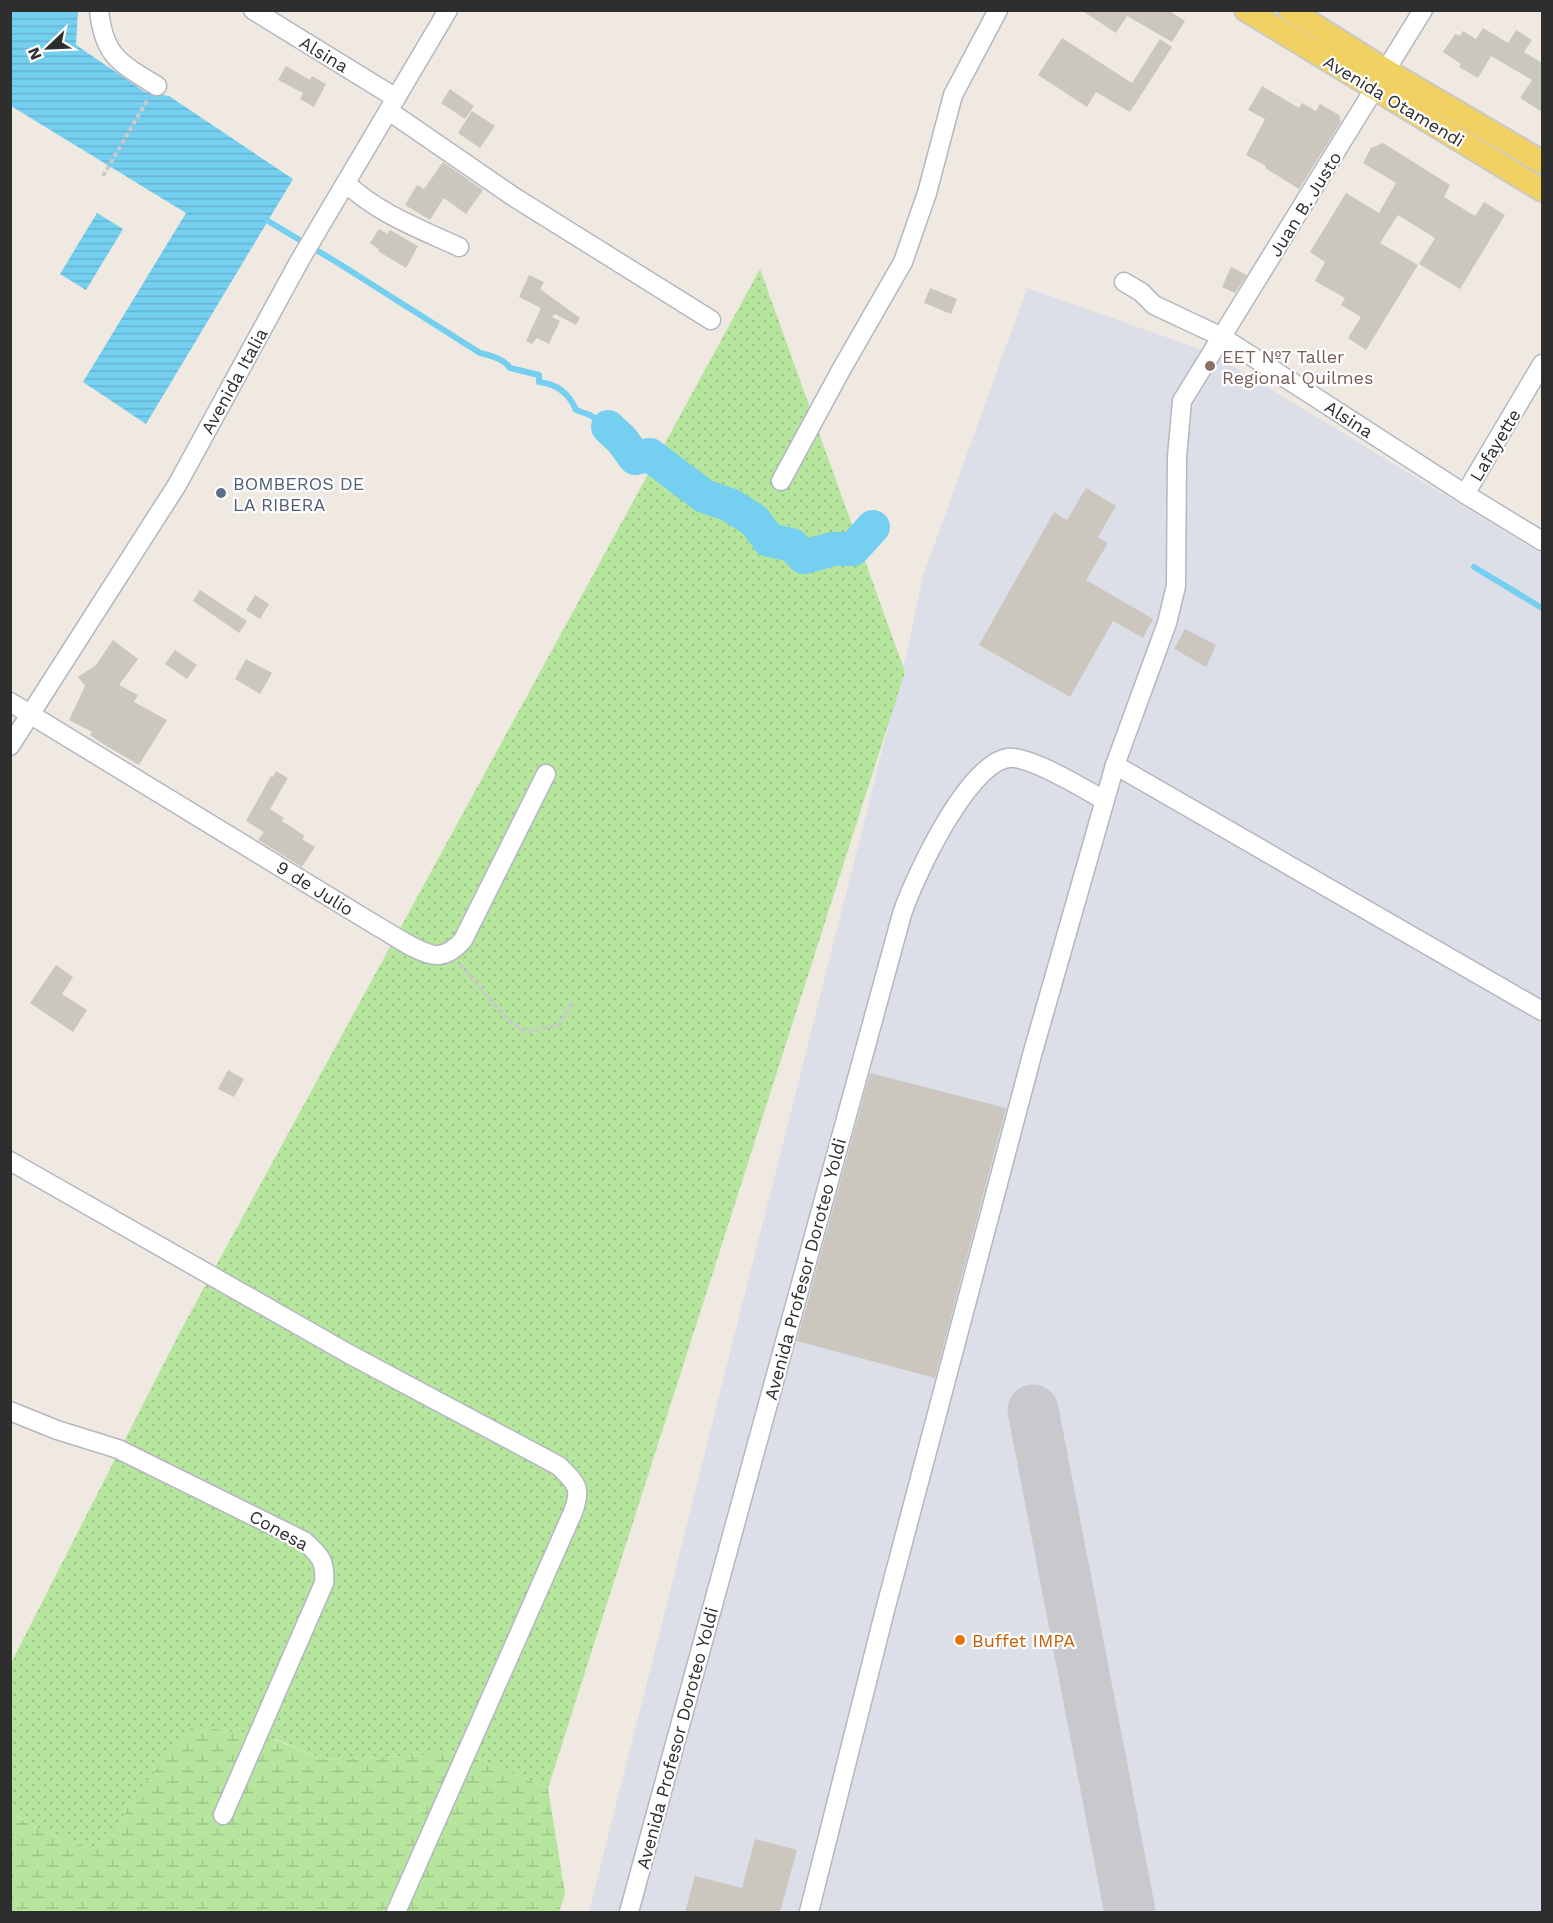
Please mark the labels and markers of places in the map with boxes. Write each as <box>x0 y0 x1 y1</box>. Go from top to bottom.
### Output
place label: EET Nº7 Taller Regional Quilmes <box>1222 346 1373 388</box>
marker: EET Nº7 Taller Regional Quilmes <box>1203 359 1217 373</box>
place label: BOMBEROS DE LA RIBERA <box>233 473 364 515</box>
marker: BOMBEROS DE LA RIBERA <box>214 486 228 500</box>
place label: Buffet IMPA <box>972 1630 1075 1651</box>
marker: Buffet IMPA <box>953 1633 967 1647</box>

